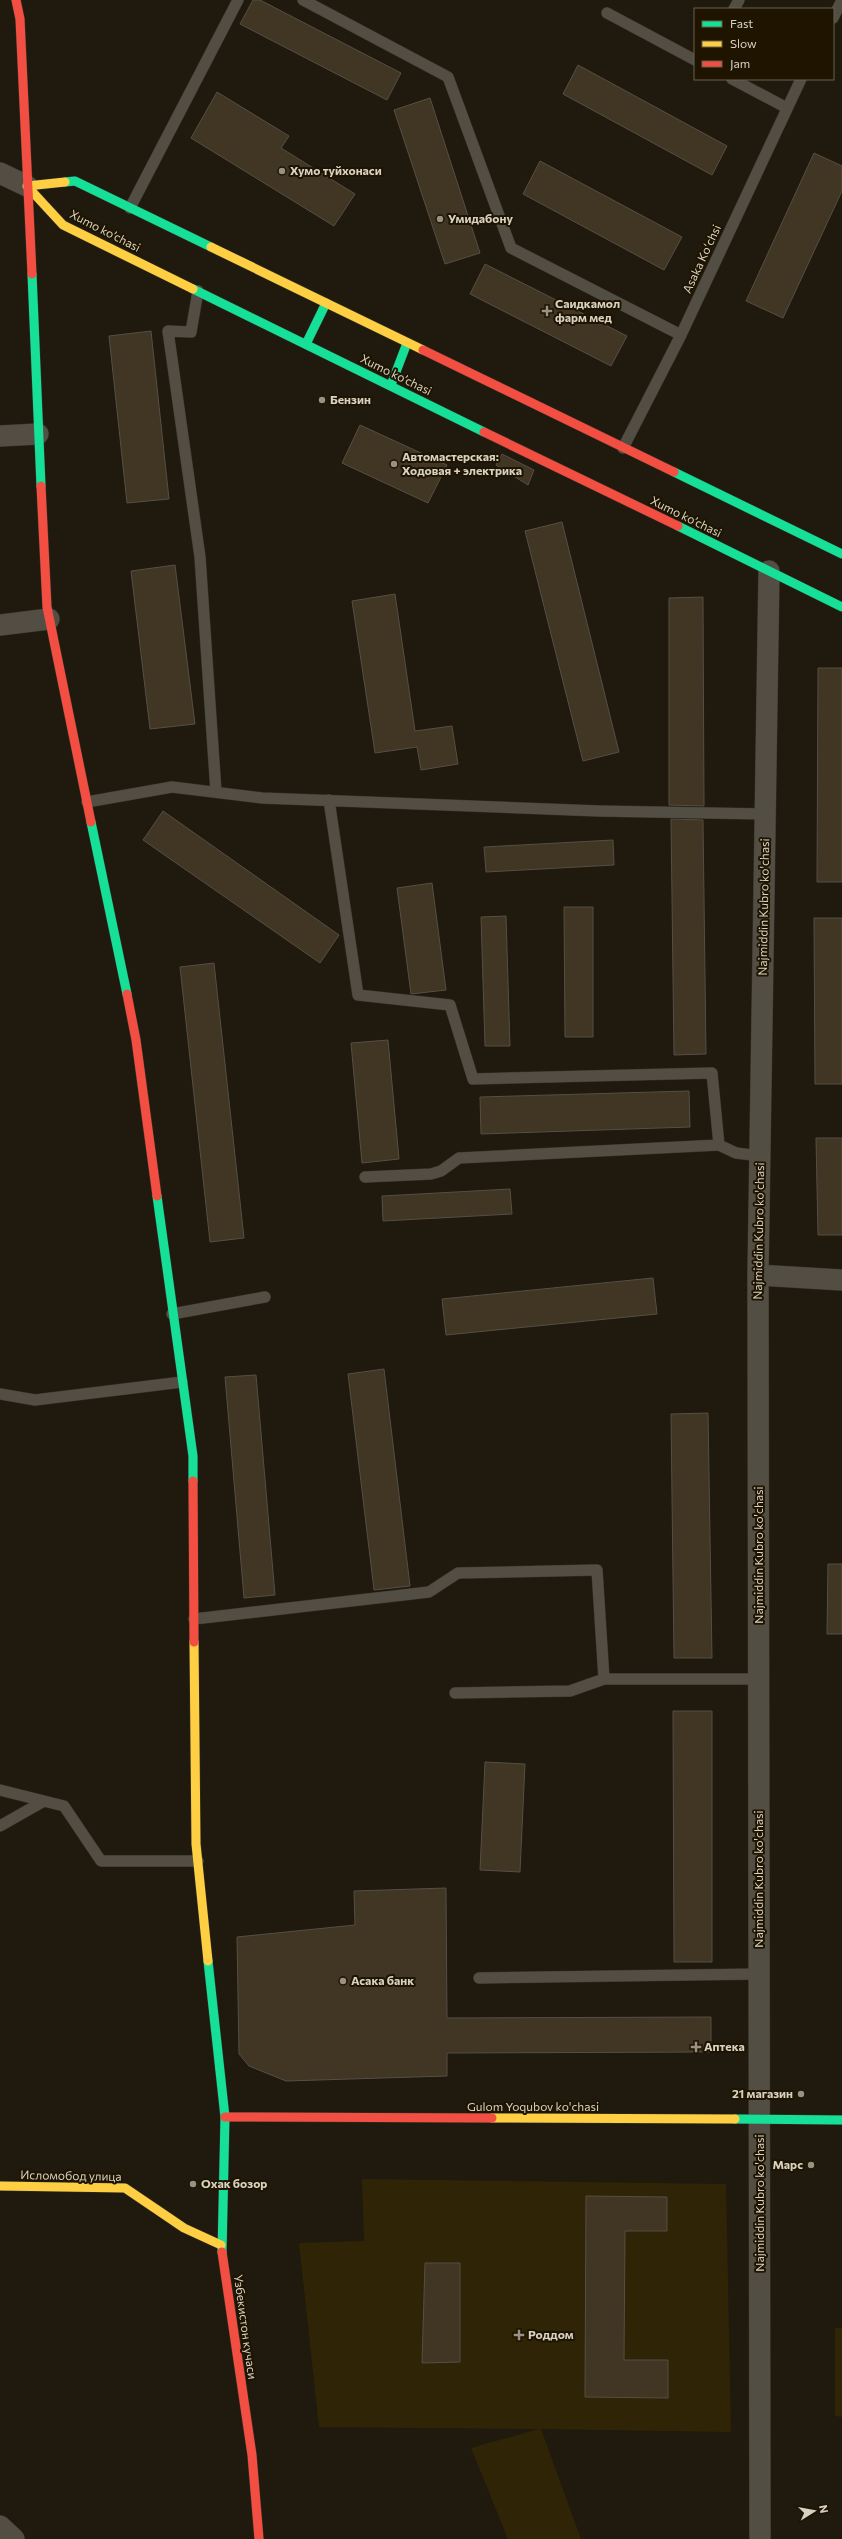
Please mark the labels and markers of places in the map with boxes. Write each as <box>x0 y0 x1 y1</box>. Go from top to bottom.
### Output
place label: Хумо туйхонаси <box>290 163 382 177</box>
marker: Хумо туйхонаси <box>277 166 287 176</box>
place label: Умидабону <box>448 211 513 225</box>
marker: Умидабону <box>435 214 445 224</box>
place label: Саидкамол фарм мед <box>555 296 620 324</box>
marker: Саидкамол фарм мед <box>542 306 552 316</box>
place label: Бензин <box>330 392 371 406</box>
marker: Бензин <box>317 395 327 405</box>
place label: Автомастерская: Ходовая + электрика <box>402 449 522 477</box>
marker: Автомастерская: Ходовая + электрика <box>389 459 399 469</box>
place label: Асака банк <box>351 1973 414 1987</box>
marker: Асака банк <box>338 1976 348 1986</box>
place label: Аптека <box>704 2039 745 2053</box>
marker: Аптека <box>691 2042 701 2052</box>
place label: 21 магазин <box>732 2086 793 2100</box>
marker: 21 магазин <box>796 2089 806 2099</box>
place label: Марс <box>772 2157 803 2171</box>
marker: Марс <box>806 2160 816 2170</box>
place label: Охак бозор <box>201 2176 267 2190</box>
marker: Охак бозор <box>188 2179 198 2189</box>
place label: Роддом <box>528 2327 574 2341</box>
marker: Роддом <box>513 2329 525 2341</box>

